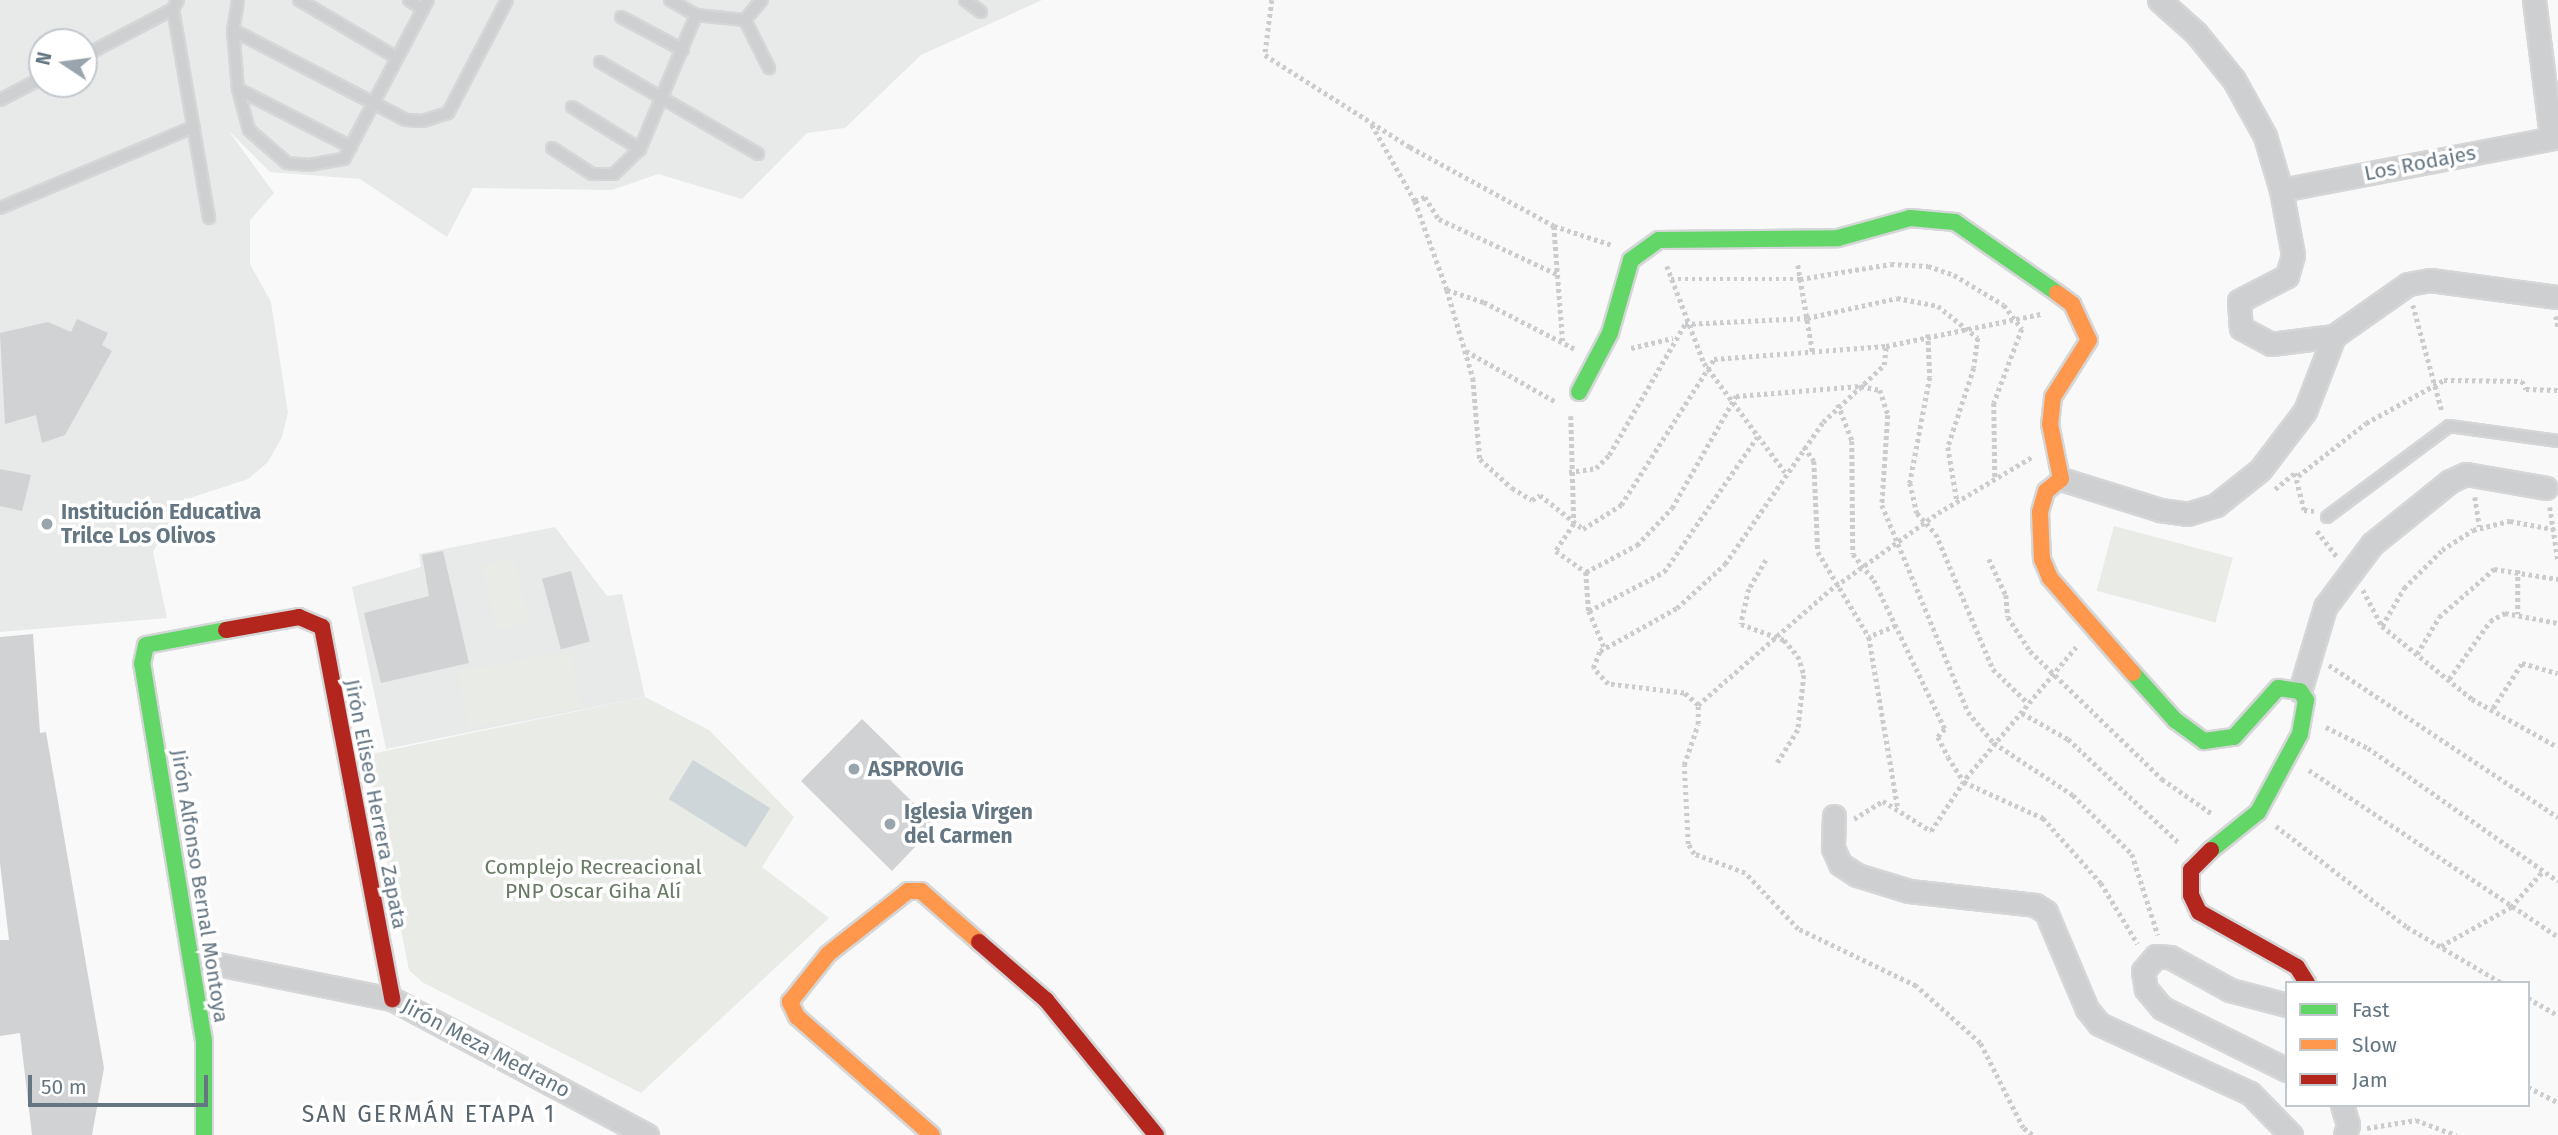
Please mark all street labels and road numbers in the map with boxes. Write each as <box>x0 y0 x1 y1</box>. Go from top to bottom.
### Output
street label: Los Rodajes <box>2362 140 2478 186</box>
street label: Jirón Eliseo Herrera Zapata <box>339 677 413 931</box>
street label: Jirón Alfonso Bernal Montoya <box>166 747 234 1025</box>
street label: Jirón Meza Medrano <box>397 993 575 1103</box>

